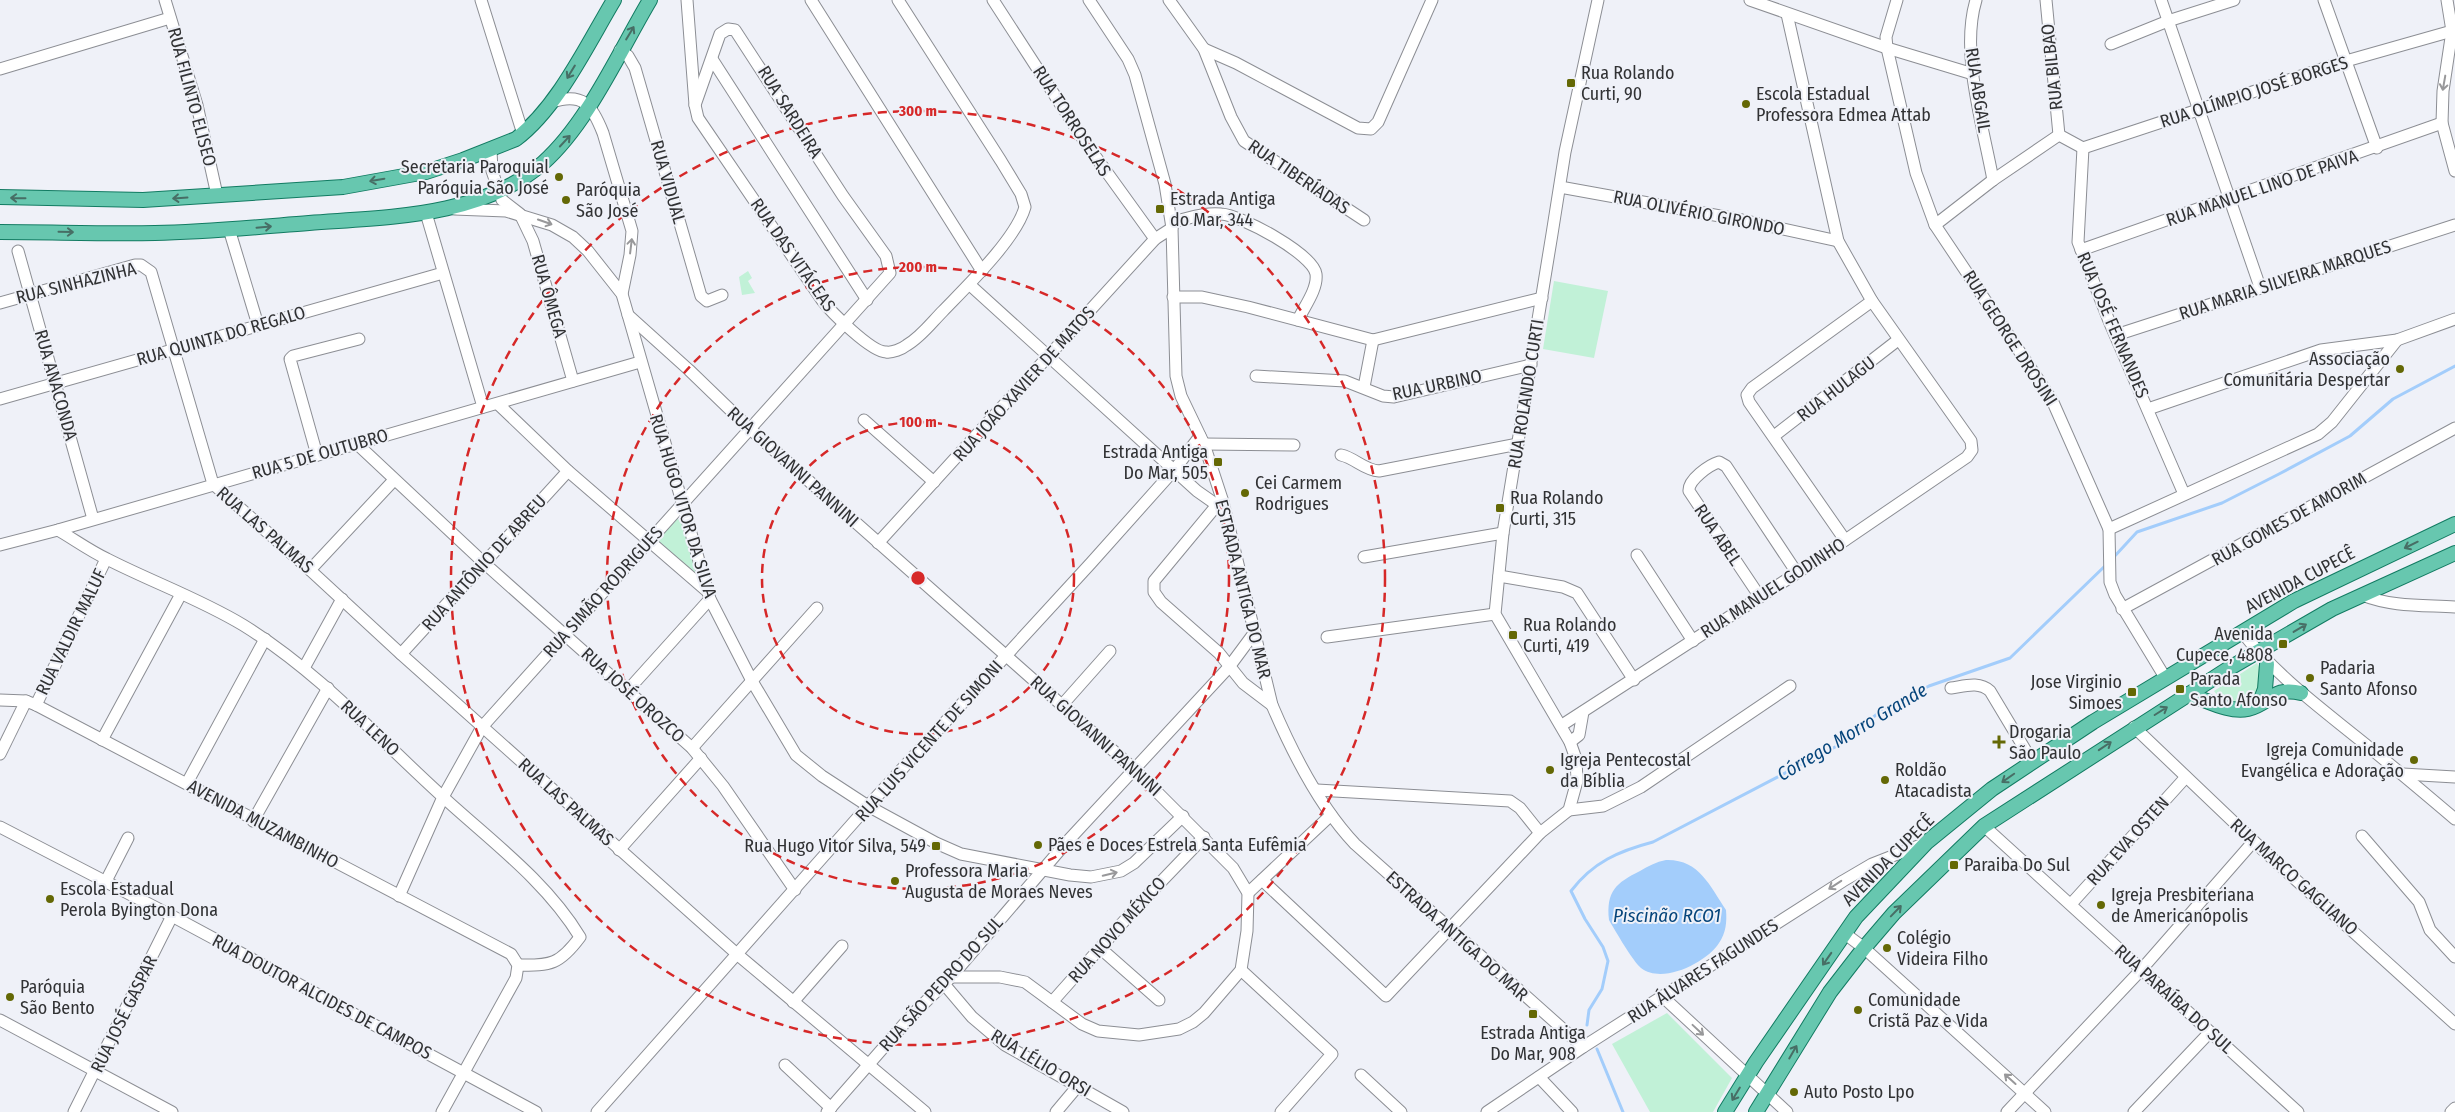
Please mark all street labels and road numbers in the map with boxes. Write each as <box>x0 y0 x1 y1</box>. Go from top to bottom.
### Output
street label: RUA BILBAO <box>2037 23 2067 111</box>
street label: RUA FILINTO ELISEO <box>163 25 221 169</box>
street label: RUA ABGAIL <box>1960 46 1996 134</box>
street label: RUA OLÍMPIO JOSÉ BORGES <box>2157 50 2351 133</box>
street label: RUA SARDEIRA <box>753 62 827 163</box>
street label: RUA TORROSELAS <box>1028 62 1116 180</box>
street label: RUA TIBERÍADAS <box>1244 134 1355 219</box>
street label: RUA VIDUAL <box>646 138 690 226</box>
street label: RUA MANUEL LINO DE PAIVA <box>2163 145 2361 231</box>
street label: RUA OLIVÉRIO GIRONDO <box>1611 185 1787 240</box>
street label: RUA DAS VITÁCEAS <box>746 194 841 316</box>
street label: RUA MARIA SILVEIRA MARQUES <box>2176 235 2394 325</box>
street label: RUA JOSÉ FERNANDES <box>2072 248 2155 401</box>
street label: RUA ÔMEGA <box>527 252 572 341</box>
street label: RUA SINHAZINHA <box>14 257 139 309</box>
street label: RUA GEORGE DROSINI <box>1958 266 2062 410</box>
street label: RUA QUINTA DO REGALO <box>134 301 308 371</box>
street label: RUA JOÃO XAVIER DE MATOS <box>948 302 1100 466</box>
street label: RUA ROLANDO CURTI <box>1503 318 1549 470</box>
street label: RUA ANACONDA <box>30 327 82 443</box>
street label: RUA HULAGU <box>1792 352 1880 426</box>
street label: RUA URBINO <box>1390 365 1484 405</box>
street label: RUA GIOVANNI PANNINI <box>723 402 863 532</box>
street label: RUA HUGO VITOR DA SILVA <box>645 412 722 601</box>
street label: RUA 5 DE OUTUBRO <box>249 424 391 484</box>
street label: RUA GOMES DE AMORIM <box>2208 467 2370 571</box>
street label: RUA LAS PALMAS <box>212 482 318 578</box>
street label: RUA ANTÔNIO DE ABREU <box>417 490 551 636</box>
street label: ESTRADA ANTIGA DO MAR <box>1210 497 1276 681</box>
street label: RUA ABEL <box>1689 500 1747 570</box>
street label: RUA SIMÃO RODRIGUES <box>538 522 668 662</box>
street label: RUA MANUEL GODINHO <box>1697 533 1849 643</box>
street label: AVENIDA CUPECÊ <box>2241 542 2359 618</box>
street label: RUA VALDIR MALUF <box>31 565 111 699</box>
street label: RUA JOSÉ OROZCO <box>577 642 690 747</box>
street label: RUA LUIS VICENTE DE SIMONI <box>851 656 1007 826</box>
street label: RUA GIOVANNI PANNINI <box>1026 671 1166 801</box>
street label: RUA LENO <box>336 695 404 761</box>
street label: RUA LAS PALMAS <box>514 753 618 851</box>
street label: AVENIDA MUZAMBINHO <box>184 775 342 873</box>
street label: RUA EVA OSTEN <box>2082 792 2174 890</box>
street label: AVENIDA CUPECÊ <box>1837 809 1939 911</box>
street label: RUA MARCO GAGLIANO <box>2226 814 2362 940</box>
street label: ESTRADA ANTIGA DO MAR <box>1381 866 1533 1006</box>
street label: RUA NOVO MÉXICO <box>1063 872 1170 988</box>
street label: RUA SÃO PEDRO DO SUL <box>874 912 1008 1056</box>
street label: RUA ÁLVARES FAGUNDES <box>1623 913 1783 1028</box>
street label: RUA DOUTOR ALCIDES DE CAMPOS <box>208 930 436 1064</box>
street label: RUA PARAÍBA DO SUL <box>2110 939 2239 1058</box>
street label: RUA JOSÉ GASPAR <box>85 951 162 1076</box>
street label: RUA LÉLIO ORSI <box>987 1024 1096 1102</box>

